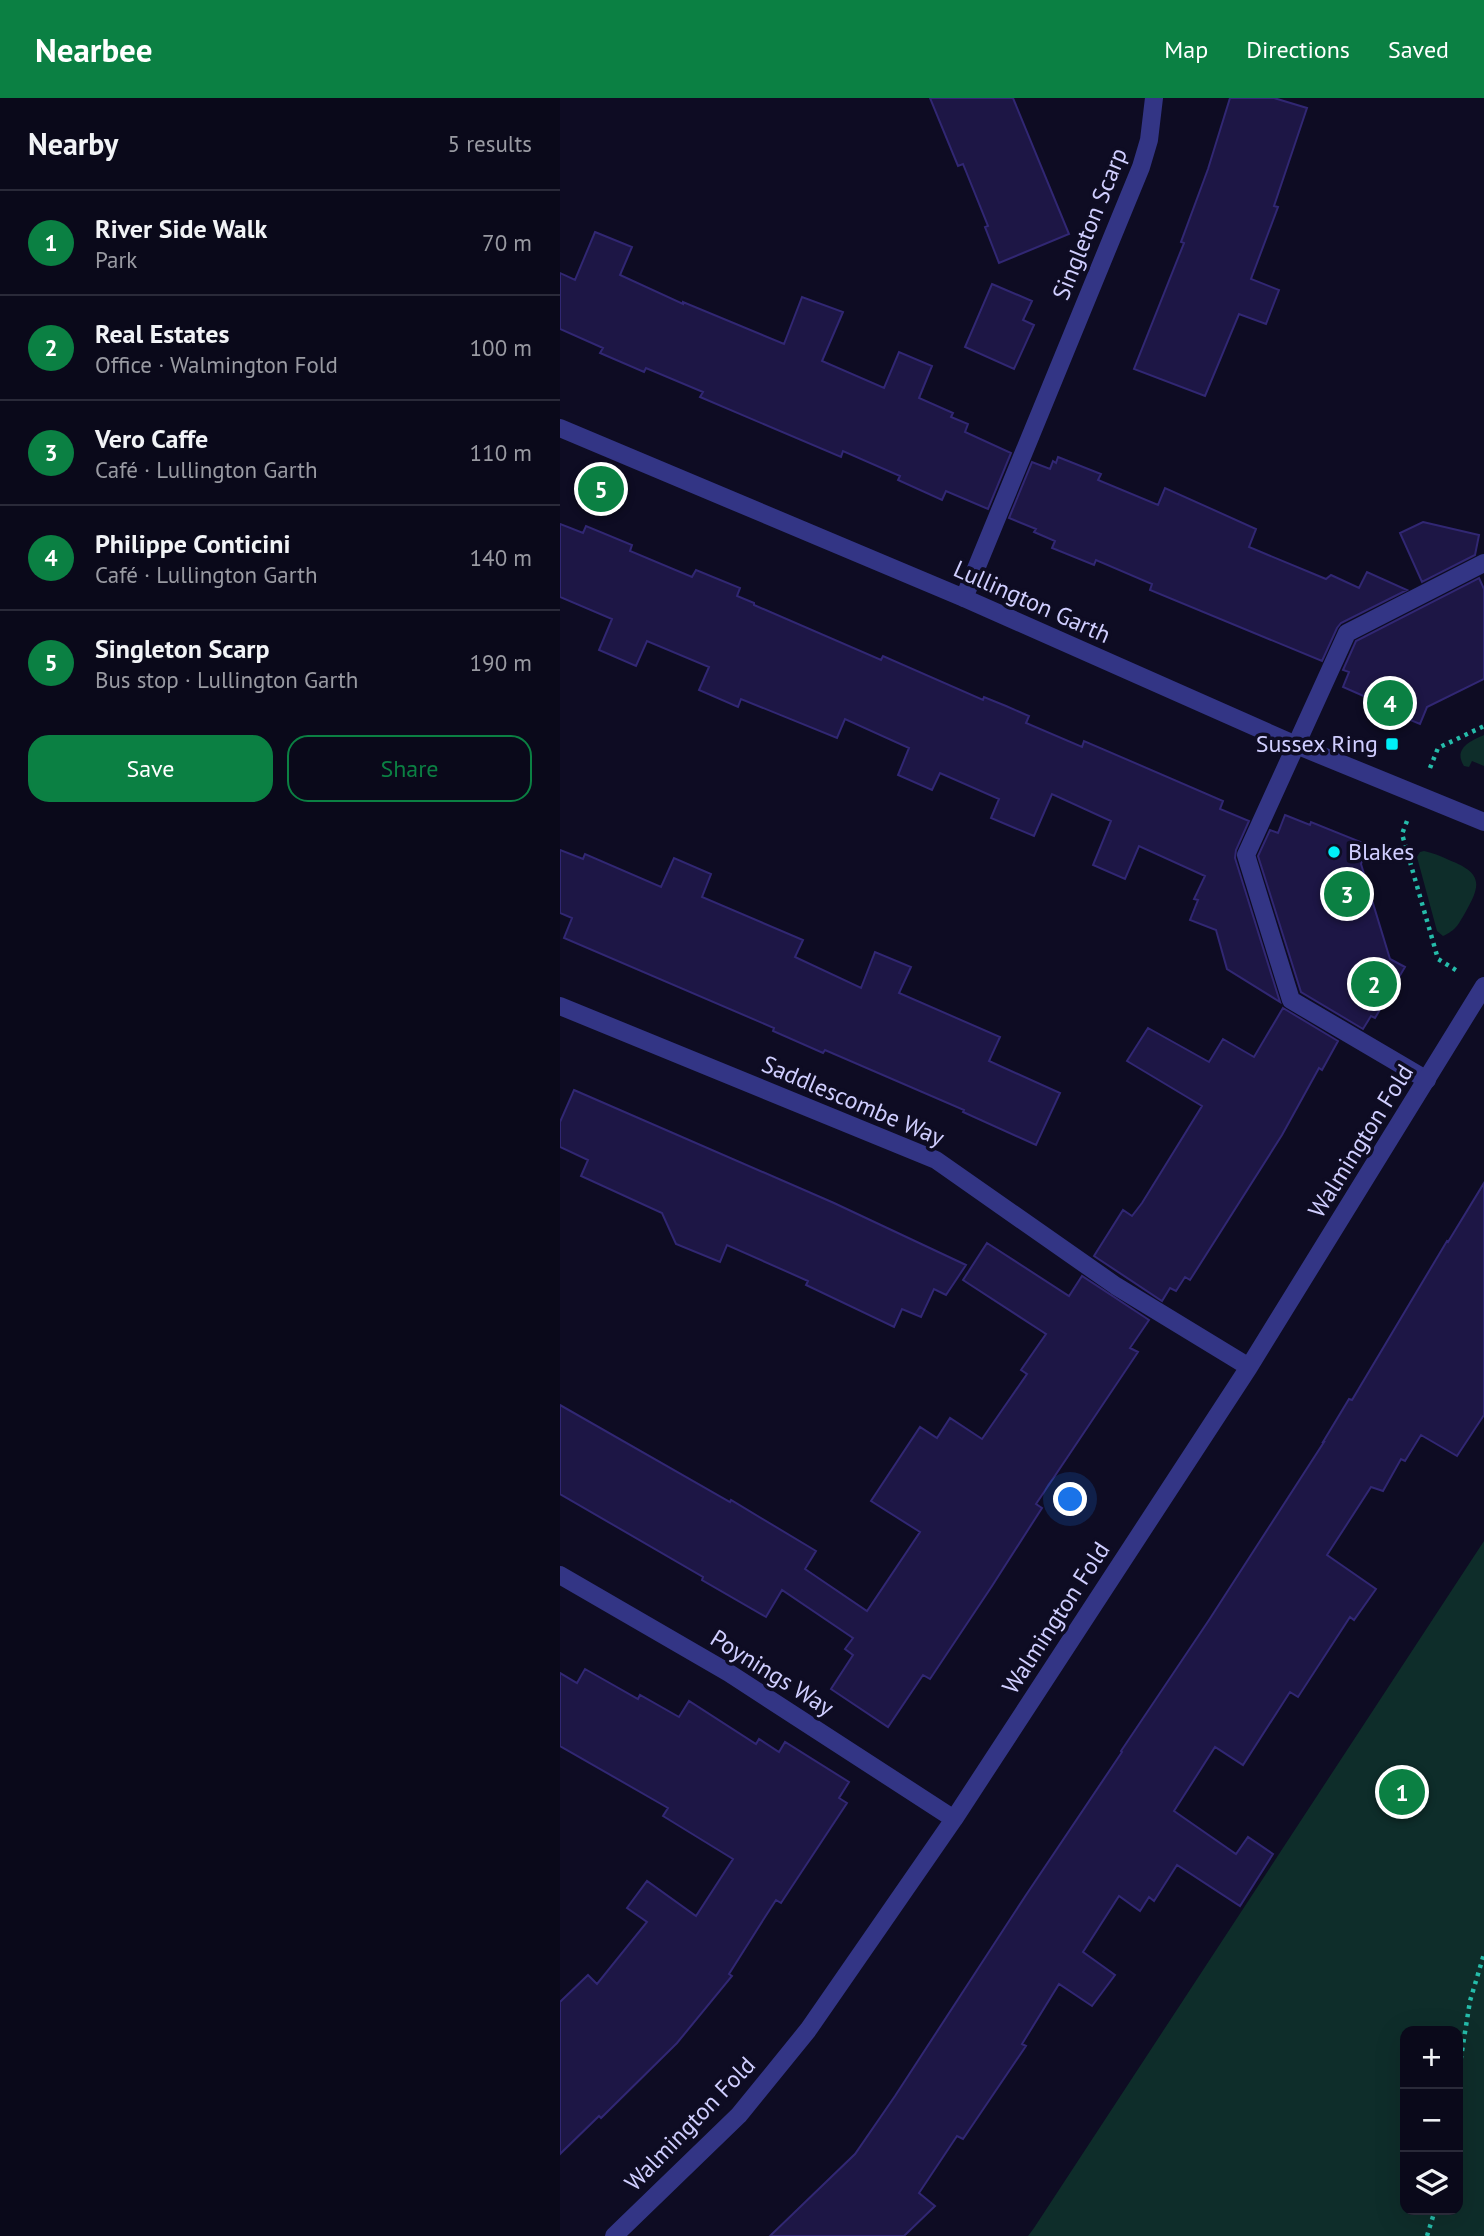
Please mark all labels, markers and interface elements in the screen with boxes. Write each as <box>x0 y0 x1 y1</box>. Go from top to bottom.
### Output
text: Nearbee <box>35 28 152 71</box>
text: Map <box>1164 34 1208 65</box>
text: Directions <box>1246 34 1350 65</box>
text: Saved <box>1388 34 1449 65</box>
text: Nearby <box>28 124 118 163</box>
text: 5 results <box>448 129 532 158</box>
street label: Singleton Scarp <box>1045 143 1134 304</box>
text: River Side Walk <box>95 212 267 245</box>
text: 1 <box>44 228 58 257</box>
text: 70 m <box>482 228 532 257</box>
text: Park <box>95 245 137 274</box>
text: Real Estates <box>95 317 229 350</box>
text: 2 <box>44 333 58 362</box>
text: 100 m <box>470 333 532 362</box>
text: Office · Walmington Fold <box>95 350 338 379</box>
text: Vero Caffe <box>95 422 208 455</box>
text: 3 <box>44 438 58 467</box>
text: 110 m <box>470 438 532 467</box>
text: Café · Lullington Garth <box>95 455 318 484</box>
pin: 5 <box>578 463 624 515</box>
text: Philippe Conticini <box>95 527 290 560</box>
text: 4 <box>44 543 58 572</box>
text: 140 m <box>470 543 532 572</box>
street label: Lullington Garth <box>949 553 1115 650</box>
text: Café · Lullington Garth <box>95 560 318 589</box>
text: Singleton Scarp <box>95 632 270 665</box>
text: 5 <box>44 648 58 677</box>
text: 190 m <box>470 648 532 677</box>
text: Bus stop · Lullington Garth <box>95 665 358 694</box>
pin: 4 <box>1367 677 1413 729</box>
place label: Sussex Ring <box>1256 728 1378 759</box>
button: Save <box>28 735 273 802</box>
button: Share <box>287 735 532 802</box>
marker: Sussex Ring <box>1384 736 1400 752</box>
place label: Blakes <box>1348 836 1414 867</box>
marker: Blakes <box>1326 844 1342 860</box>
pin: 3 <box>1324 868 1370 920</box>
pin: 2 <box>1351 958 1397 1010</box>
street label: Saddlescombe Way <box>757 1048 949 1153</box>
street label: Walmington Fold <box>1301 1058 1420 1223</box>
your location <box>1053 1482 1087 1516</box>
street label: Walmington Fold <box>995 1536 1116 1700</box>
street label: Poynings Way <box>705 1622 840 1723</box>
pin: 1 <box>1379 1766 1425 1818</box>
map controls <box>1400 2026 1463 2215</box>
button: + <box>1400 2026 1463 2089</box>
street label: Walmington Fold <box>618 2050 762 2197</box>
button: − <box>1400 2089 1463 2152</box>
button: layers <box>1400 2152 1463 2215</box>

